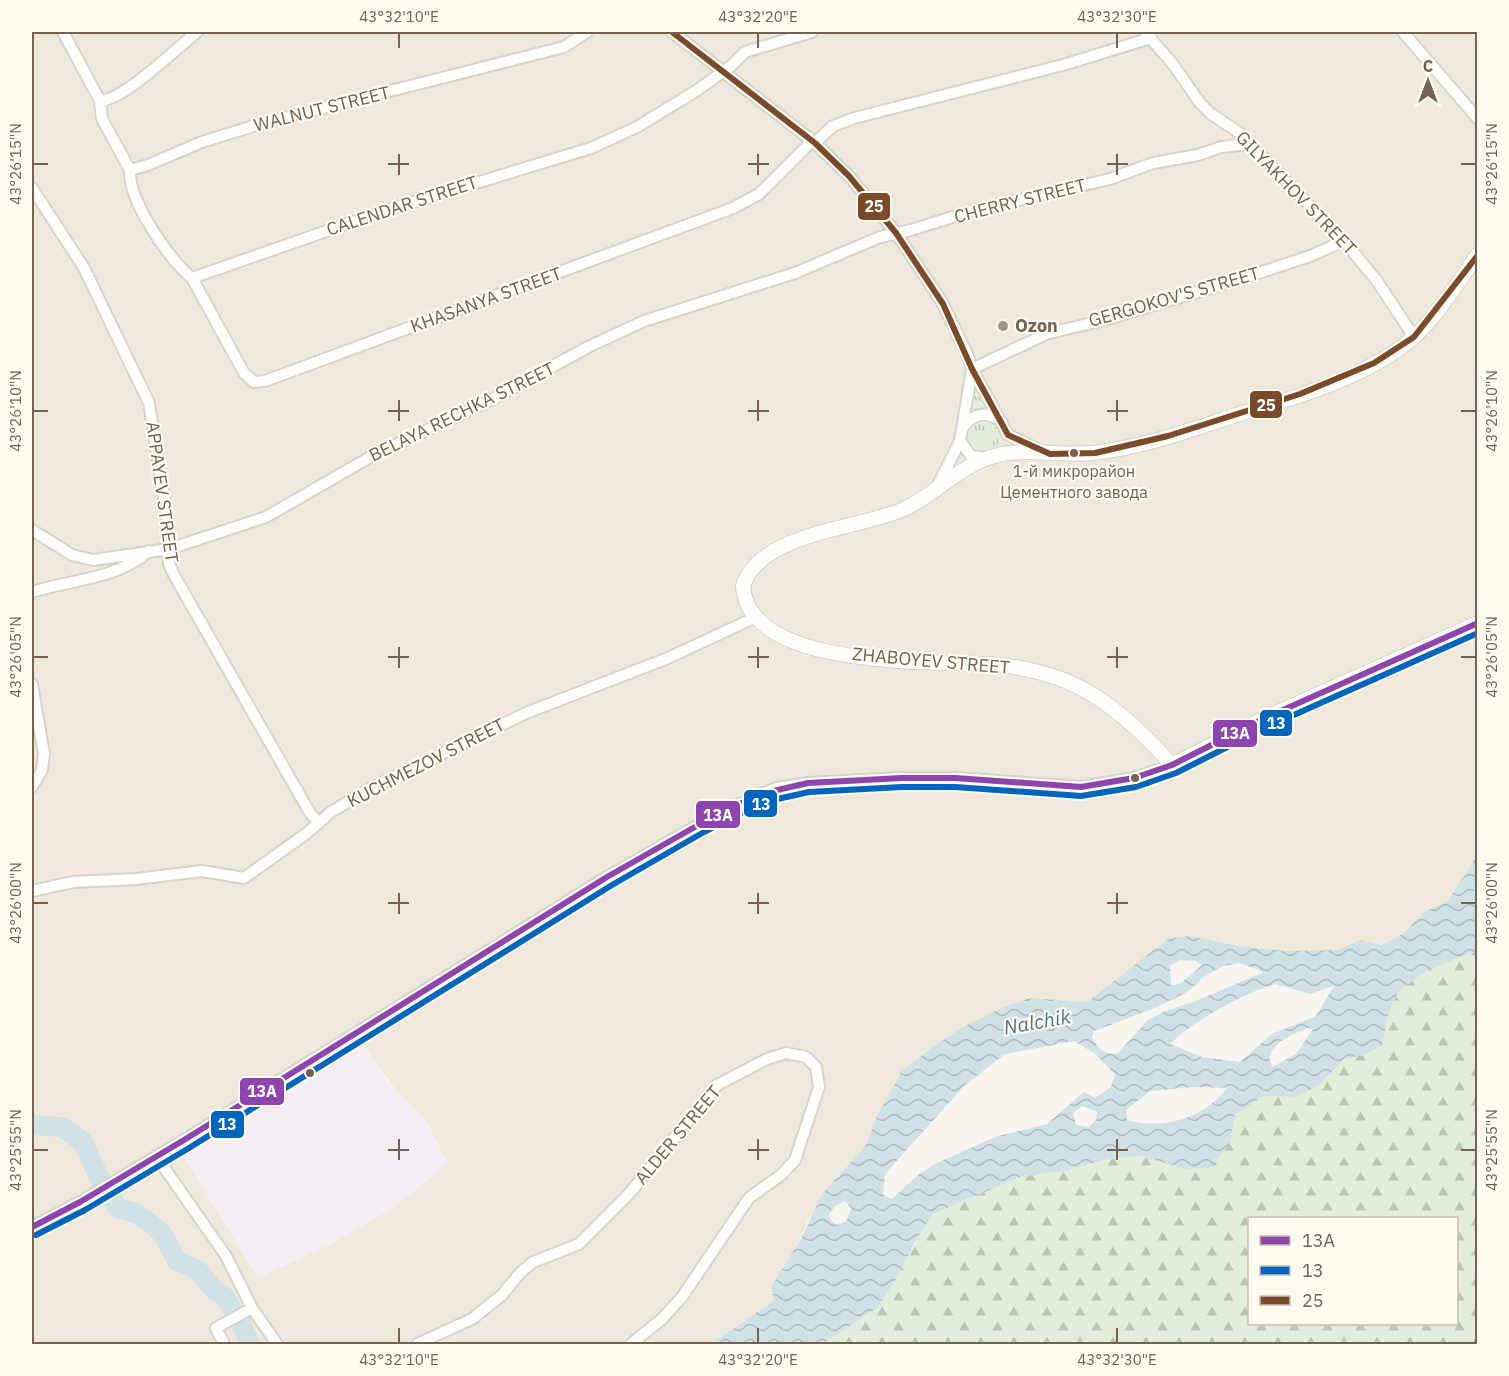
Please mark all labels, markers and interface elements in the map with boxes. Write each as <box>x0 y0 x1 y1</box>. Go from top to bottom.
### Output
text: 43°32'10"E <box>359 7 439 26</box>
text: 43°32'20"E <box>718 7 798 26</box>
text: 43°32'30"E <box>1077 7 1157 26</box>
north arrow <box>1398 51 1458 111</box>
text: С <box>1423 56 1433 76</box>
street label: WALNUT STREET <box>252 81 392 137</box>
text: 43°26'15"N <box>6 123 25 205</box>
text: 43°26'15"N <box>1482 123 1501 205</box>
street label: GILYAKHOV STREET <box>1231 126 1362 260</box>
street label: CALENDAR STREET <box>323 170 480 241</box>
street label: CHERRY STREET <box>952 173 1088 228</box>
line badge: 25 <box>857 192 891 221</box>
text: 25 <box>864 196 884 216</box>
street label: KHASANYA STREET <box>407 261 565 338</box>
street label: GERGOKOV'S STREET <box>1086 261 1262 332</box>
place label: Ozon <box>1015 314 1058 337</box>
marker: Ozon <box>996 319 1010 333</box>
street label: BELAYA RECHKA STREET <box>365 356 559 467</box>
text: 43°26'10"N <box>6 370 25 452</box>
text: 43°26'10"N <box>1482 370 1501 452</box>
line badge: 25 <box>1249 390 1283 419</box>
text: 25 <box>1256 395 1276 415</box>
street label: APPAYEV STREET <box>141 420 184 564</box>
marker: 1-й микрорайон Цементного завода <box>1068 447 1080 459</box>
place label: 1-й микрорайон Цементного завода <box>1000 461 1148 502</box>
text: 43°26'05"N <box>6 616 25 698</box>
text: 43°26'05"N <box>1482 616 1501 698</box>
street label: ZHABOYEV STREET <box>851 642 1011 679</box>
line badge: 13 <box>1259 709 1293 737</box>
street label: KUCHMEZOV STREET <box>343 713 508 812</box>
text: 13 <box>1266 713 1286 733</box>
line badge: 13А <box>1212 719 1258 748</box>
text: 13А <box>1220 723 1250 743</box>
unlabelled marker <box>1129 772 1141 784</box>
line badge: 13 <box>743 789 778 818</box>
text: 13 <box>751 794 771 814</box>
line badge: 13А <box>695 800 741 829</box>
text: 13А <box>703 805 733 825</box>
text: 43°26'00"N <box>6 862 25 944</box>
text: 43°26'00"N <box>1482 862 1501 944</box>
water label: Nalchik <box>1001 1002 1073 1041</box>
unlabelled marker <box>304 1067 316 1079</box>
line badge: 13А <box>239 1077 285 1106</box>
street label: ALDER STREET <box>630 1080 726 1189</box>
text: 13А <box>247 1081 277 1101</box>
text: 43°25'55"N <box>6 1109 25 1191</box>
text: 43°25'55"N <box>1482 1109 1501 1191</box>
line badge: 13 <box>210 1110 245 1139</box>
text: 13 <box>217 1114 237 1134</box>
legend <box>1248 1217 1458 1325</box>
text: 13А <box>1302 1229 1336 1252</box>
text: 13 <box>1302 1259 1324 1282</box>
text: 25 <box>1302 1289 1324 1312</box>
text: 43°32'10"E <box>359 1350 439 1369</box>
text: 43°32'20"E <box>718 1350 798 1369</box>
text: 43°32'30"E <box>1077 1350 1157 1369</box>

